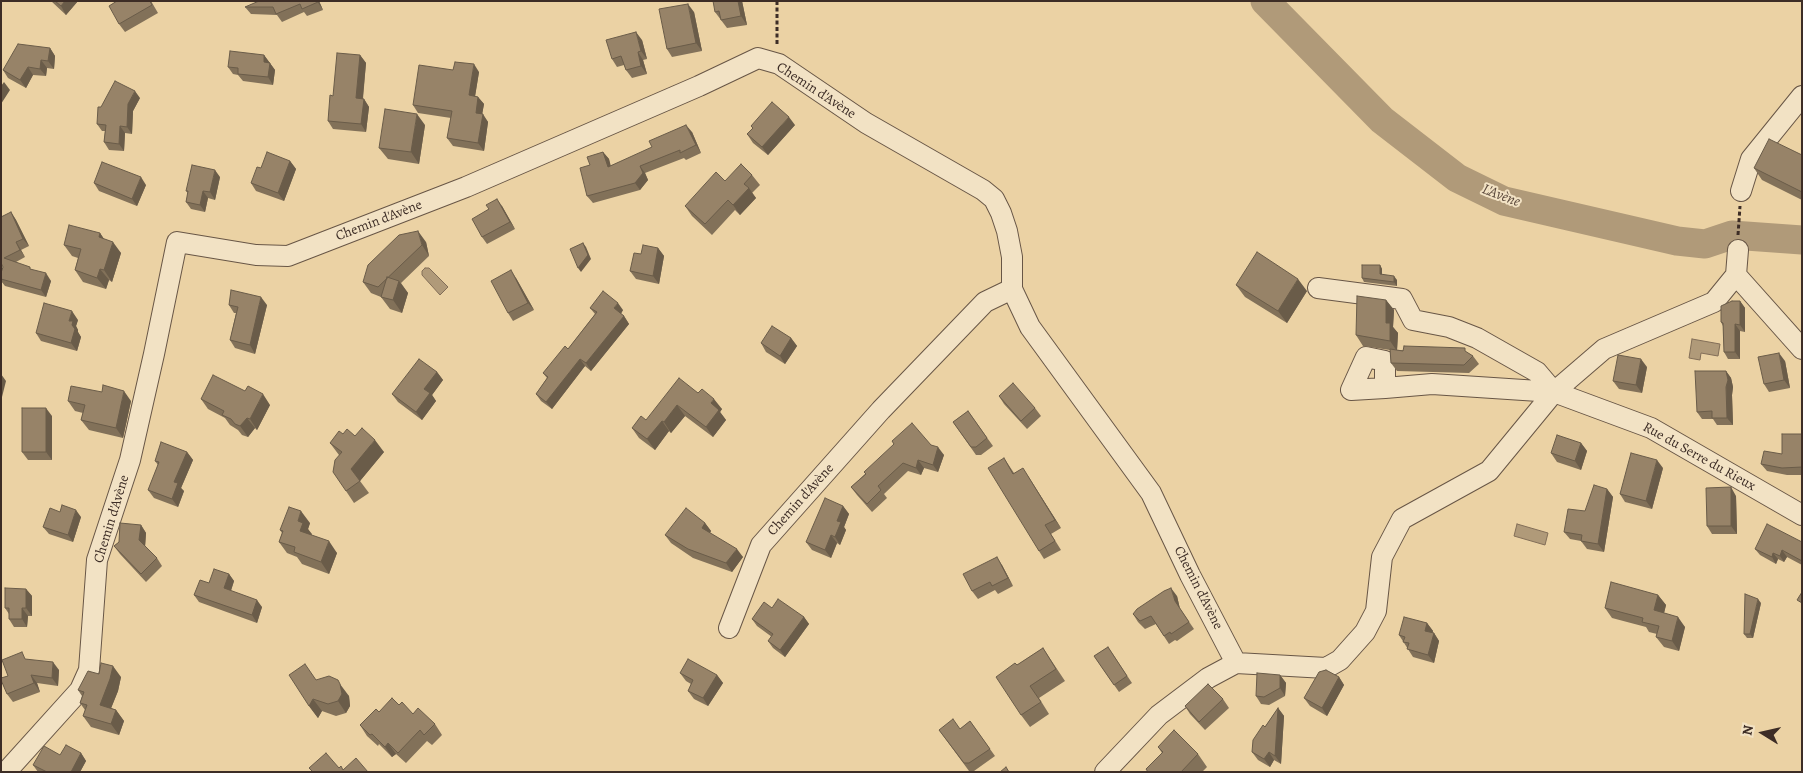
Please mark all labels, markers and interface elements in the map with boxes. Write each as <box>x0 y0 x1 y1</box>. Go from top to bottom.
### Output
street label: Chemin d'Avène <box>773 59 859 123</box>
water label: L'Avène <box>1479 181 1523 211</box>
street label: Chemin d'Avène <box>333 197 425 245</box>
street label: Rue du Serre du Rieux <box>1640 419 1758 495</box>
street label: Chemin d'Avène <box>764 460 838 540</box>
street label: Chemin d'Avène <box>91 473 133 565</box>
street label: Chemin d'Avène <box>1170 544 1226 632</box>
north arrow <box>1738 708 1788 758</box>
text: N <box>1737 724 1758 737</box>

